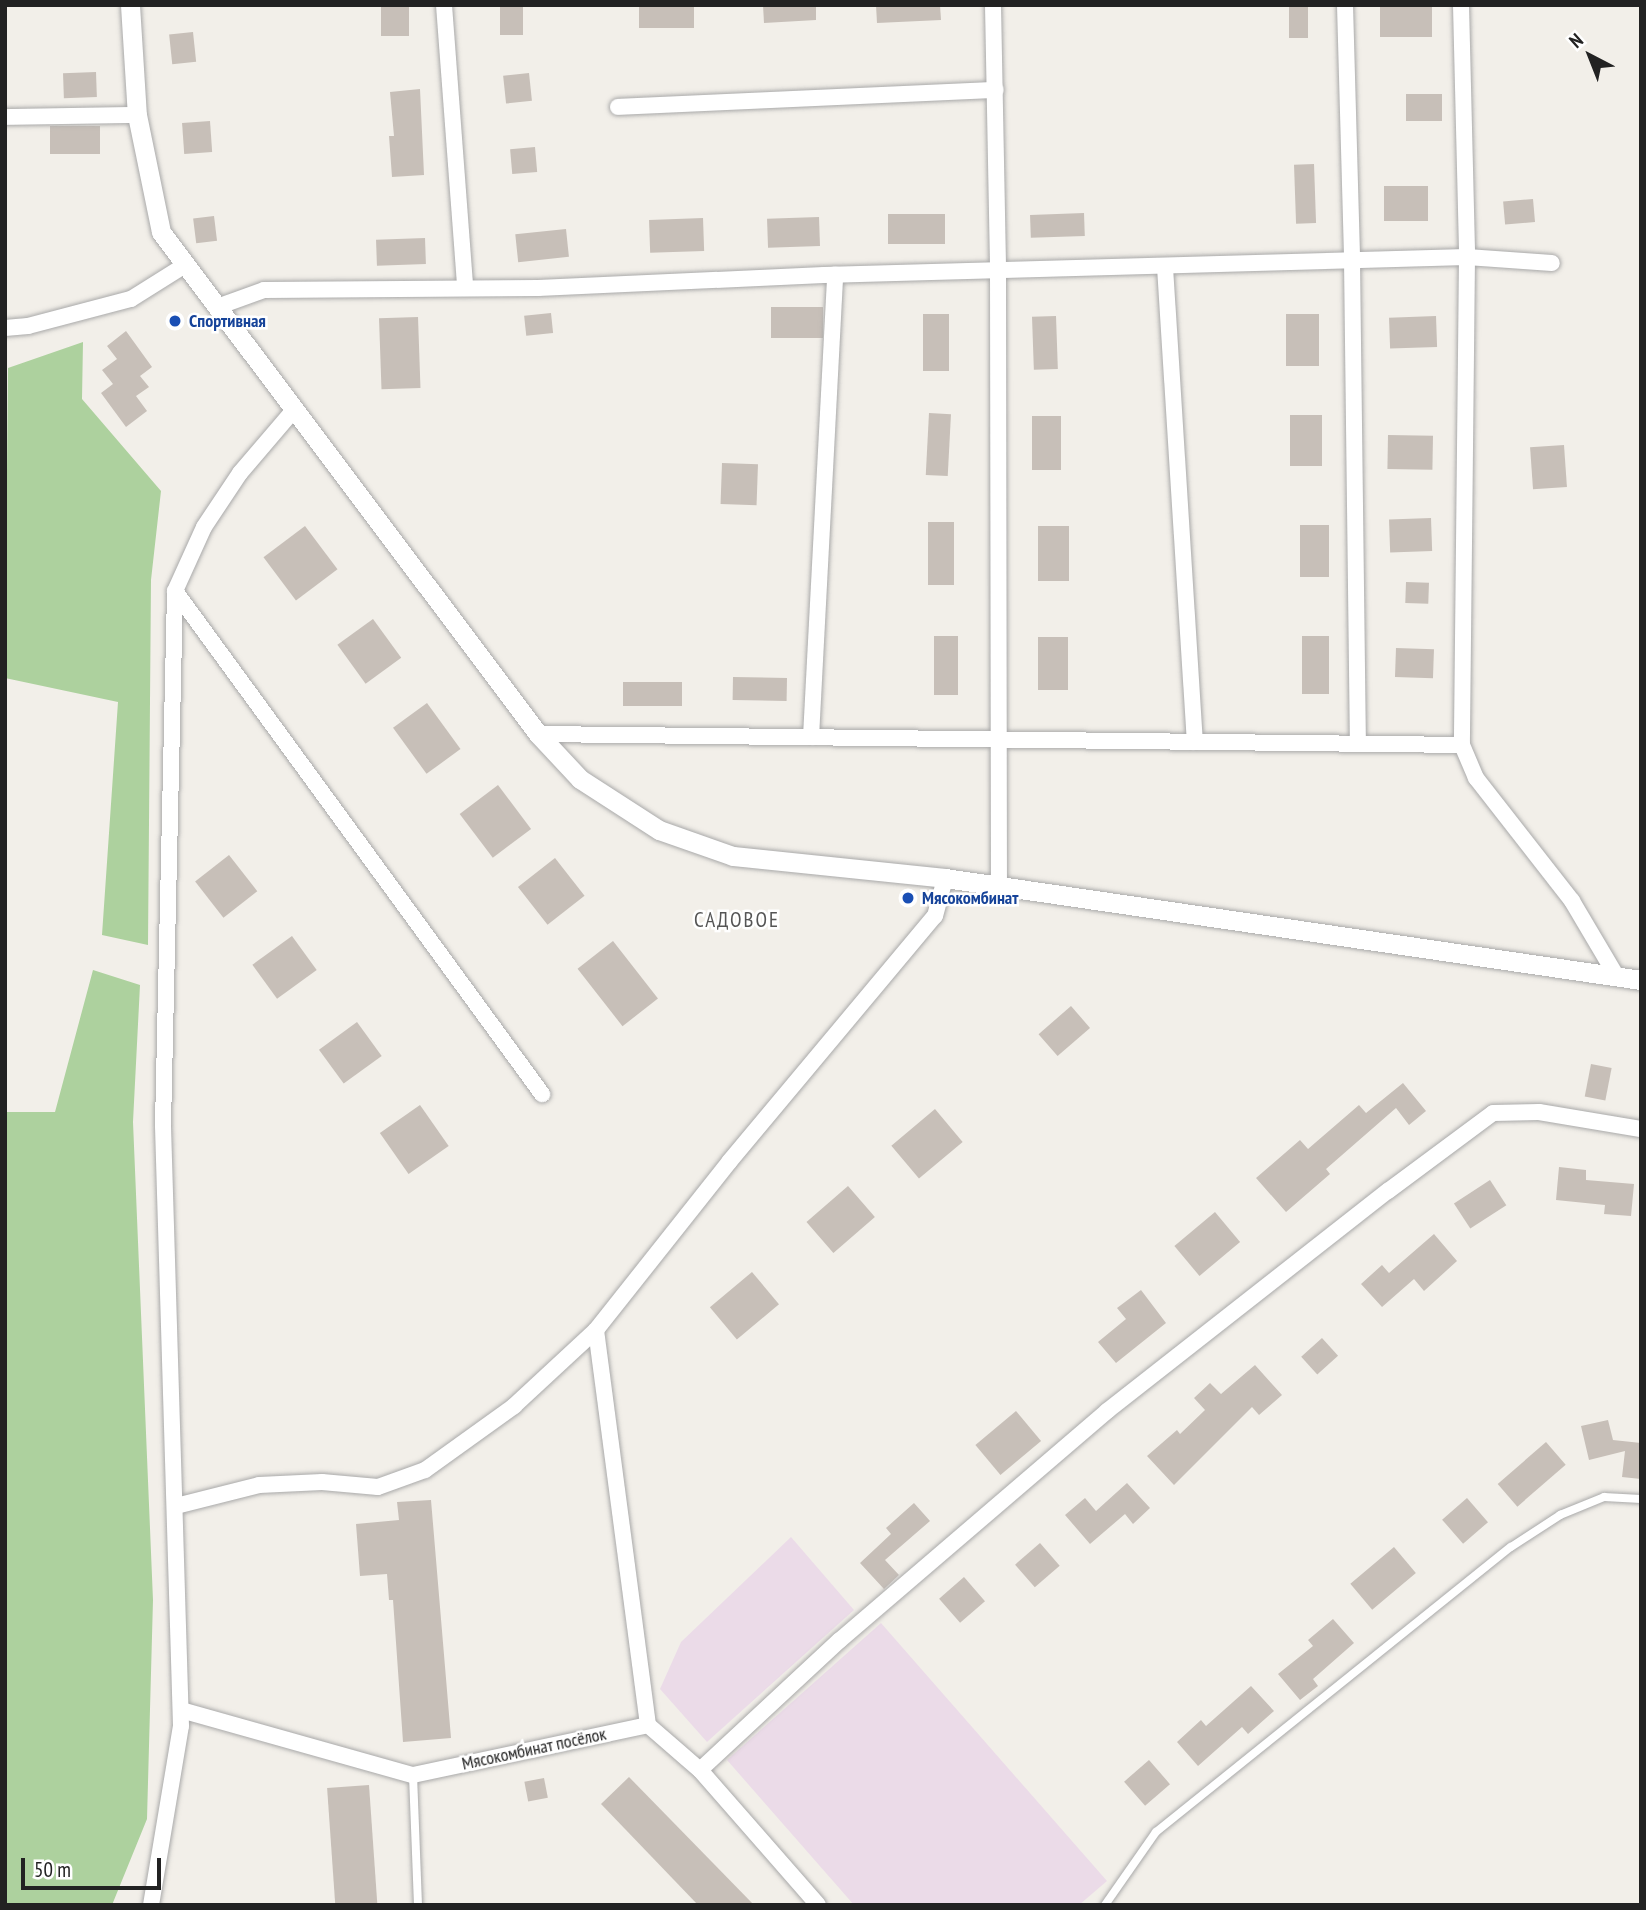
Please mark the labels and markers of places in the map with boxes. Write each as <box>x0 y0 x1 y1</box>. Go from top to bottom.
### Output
place label: Спортивная <box>189 310 266 332</box>
marker: Спортивная <box>167 313 183 329</box>
place label: Мясокомбинат <box>922 887 1019 909</box>
marker: Мясокомбинат <box>900 890 916 906</box>

